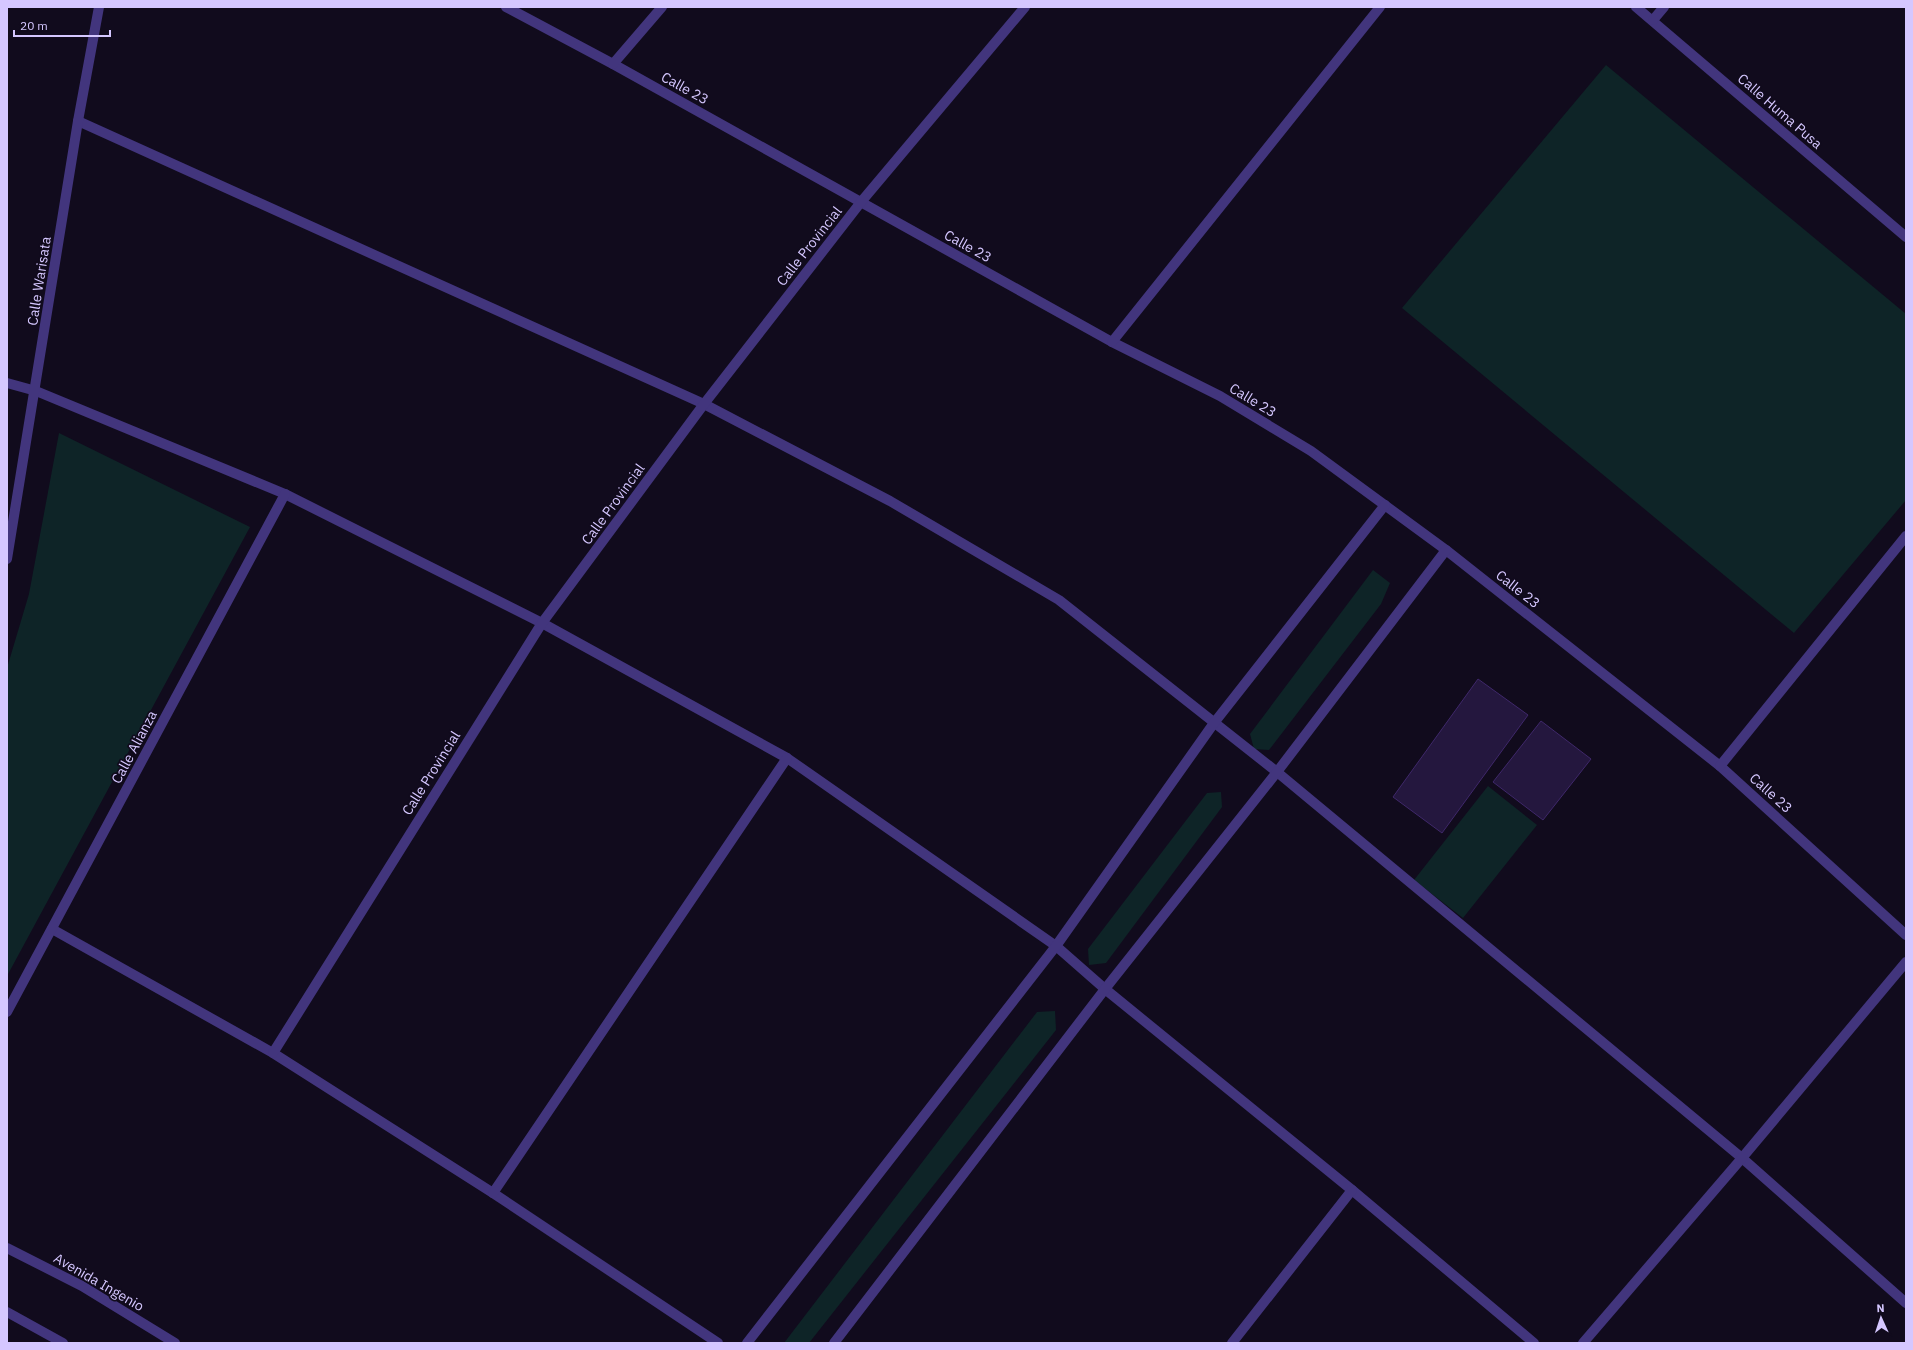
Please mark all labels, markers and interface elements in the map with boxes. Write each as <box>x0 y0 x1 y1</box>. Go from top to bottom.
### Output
scale bar <box>14 12 110 38</box>
text: 20 m <box>20 18 48 33</box>
street label: Calle 23 <box>658 68 712 108</box>
street label: Calle Huma Pusa <box>1734 69 1826 153</box>
street label: Calle Provincial <box>772 202 846 289</box>
street label: Calle 23 <box>941 226 995 266</box>
street label: Calle Warisata <box>23 235 55 327</box>
street label: Calle 23 <box>1226 379 1280 421</box>
street label: Calle Provincial <box>578 460 649 548</box>
street label: Calle 23 <box>1492 566 1544 612</box>
street label: Calle Alianza <box>107 707 161 787</box>
street label: Calle Provincial <box>398 727 464 818</box>
street label: Calle 23 <box>1746 769 1796 817</box>
street label: Avenida Ingenio <box>51 1249 148 1315</box>
north arrow <box>1861 1298 1901 1338</box>
text: N <box>1876 1301 1885 1315</box>

